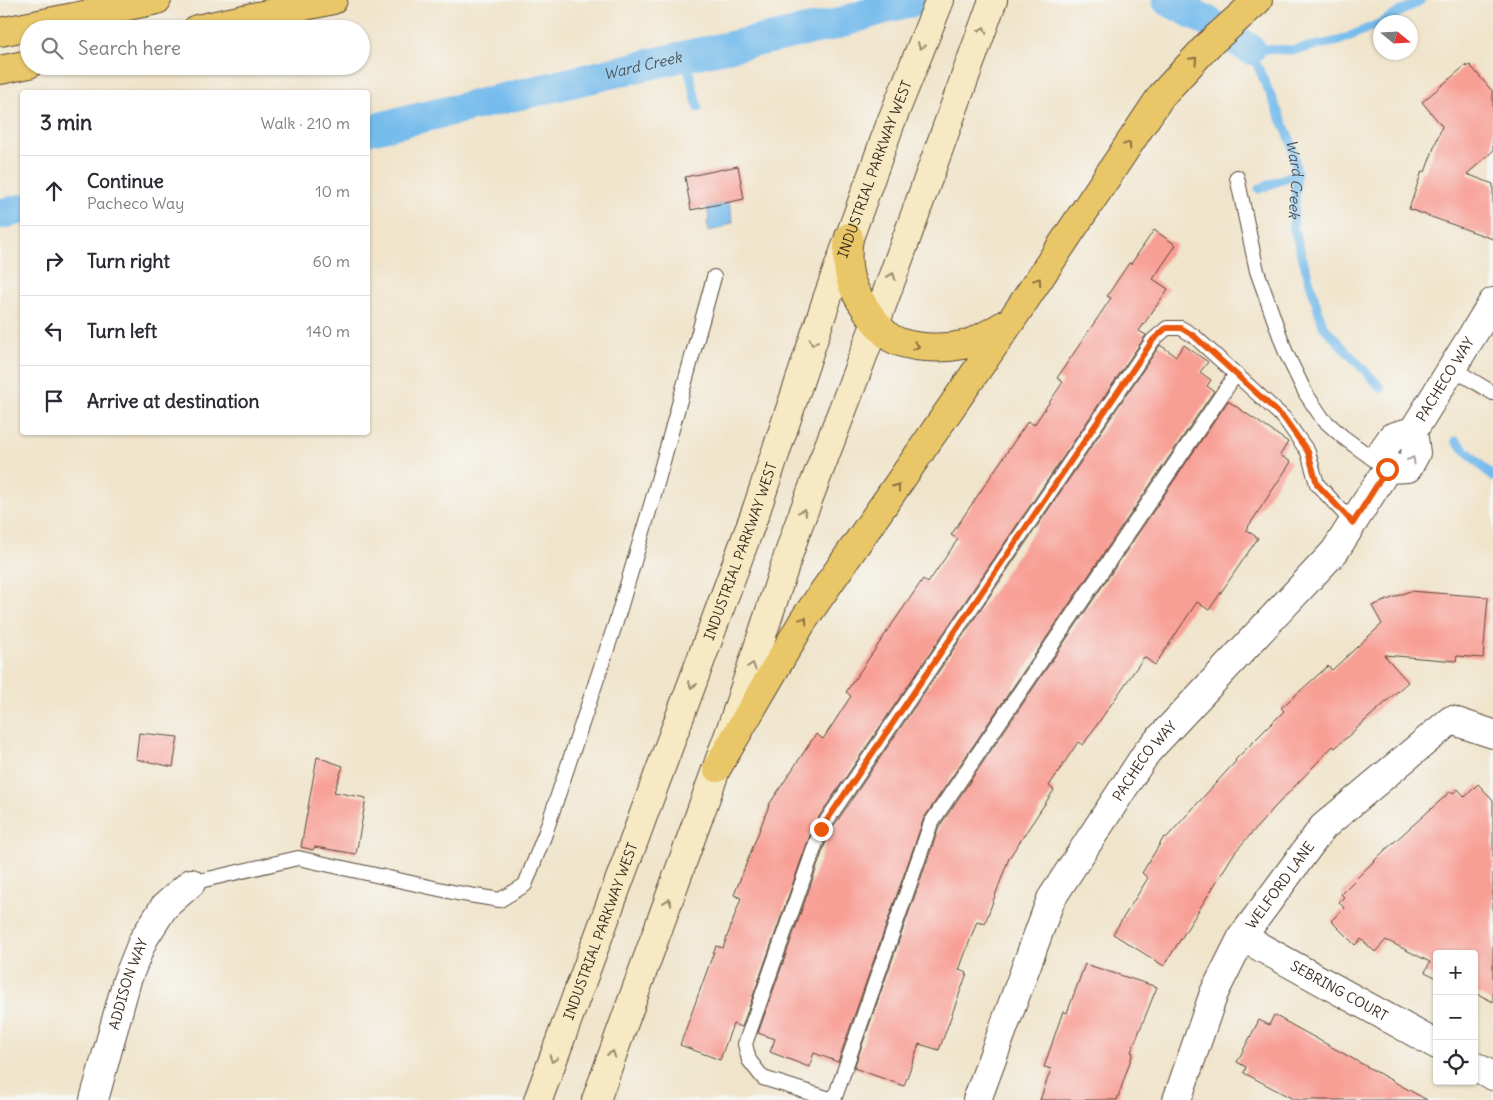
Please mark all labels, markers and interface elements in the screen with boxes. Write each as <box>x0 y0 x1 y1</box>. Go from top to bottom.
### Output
north arrow <box>1373 15 1418 60</box>
search box <box>20 20 370 75</box>
one-way arrow <box>977 26 987 35</box>
icon: search <box>38 34 66 62</box>
text: Search here <box>78 36 181 60</box>
one-way arrow <box>917 41 928 50</box>
water label: Ward Creek <box>602 47 685 84</box>
one-way arrow <box>1188 57 1197 66</box>
street label: INDUSTRIAL PARKWAY WEST <box>834 78 916 260</box>
text: 3 min <box>40 109 92 136</box>
text: Walk · 210 m <box>260 113 350 133</box>
water label: Ward Creek <box>1282 138 1308 221</box>
one-way arrow <box>1122 142 1131 151</box>
text: Continue <box>87 169 164 193</box>
icon: ahead <box>40 177 68 205</box>
text: 10 m <box>315 181 350 201</box>
text: Pacheco Way <box>87 193 184 213</box>
icon: right <box>40 247 68 275</box>
text: Turn right <box>87 249 170 273</box>
text: 60 m <box>312 251 350 271</box>
one-way arrow <box>886 273 896 281</box>
one-way arrow <box>1032 277 1041 286</box>
icon: left <box>40 317 68 345</box>
text: Turn left <box>87 319 157 343</box>
text: 140 m <box>306 321 350 341</box>
street label: PACHECO WAY <box>1412 334 1478 425</box>
one-way arrow <box>809 337 819 346</box>
one-way arrow <box>912 340 921 350</box>
icon: arrive <box>40 387 68 415</box>
text: Arrive at destination <box>87 389 260 413</box>
one-way arrow <box>1406 456 1416 465</box>
route start <box>1376 458 1399 481</box>
street label: INDUSTRIAL PARKWAY WEST <box>700 460 781 643</box>
one-way arrow <box>891 483 900 493</box>
one-way arrow <box>797 508 808 517</box>
one-way arrow <box>798 617 807 626</box>
one-way arrow <box>746 662 756 671</box>
one-way arrow <box>688 681 698 689</box>
street label: PACHECO WAY <box>1108 717 1181 804</box>
route end <box>810 818 833 841</box>
street label: WELFORD LANE <box>1242 838 1318 933</box>
street label: INDUSTRIAL PARKWAY WEST <box>559 840 641 1022</box>
one-way arrow <box>662 898 672 906</box>
street label: ADDISON WAY <box>105 936 152 1031</box>
map controls <box>1433 950 1478 1085</box>
button: + <box>1433 950 1478 995</box>
street label: SEBRING COURT <box>1287 957 1391 1025</box>
button: − <box>1433 995 1478 1040</box>
button: locate <box>1433 1040 1478 1085</box>
one-way arrow <box>606 1050 616 1059</box>
one-way arrow <box>549 1054 559 1063</box>

